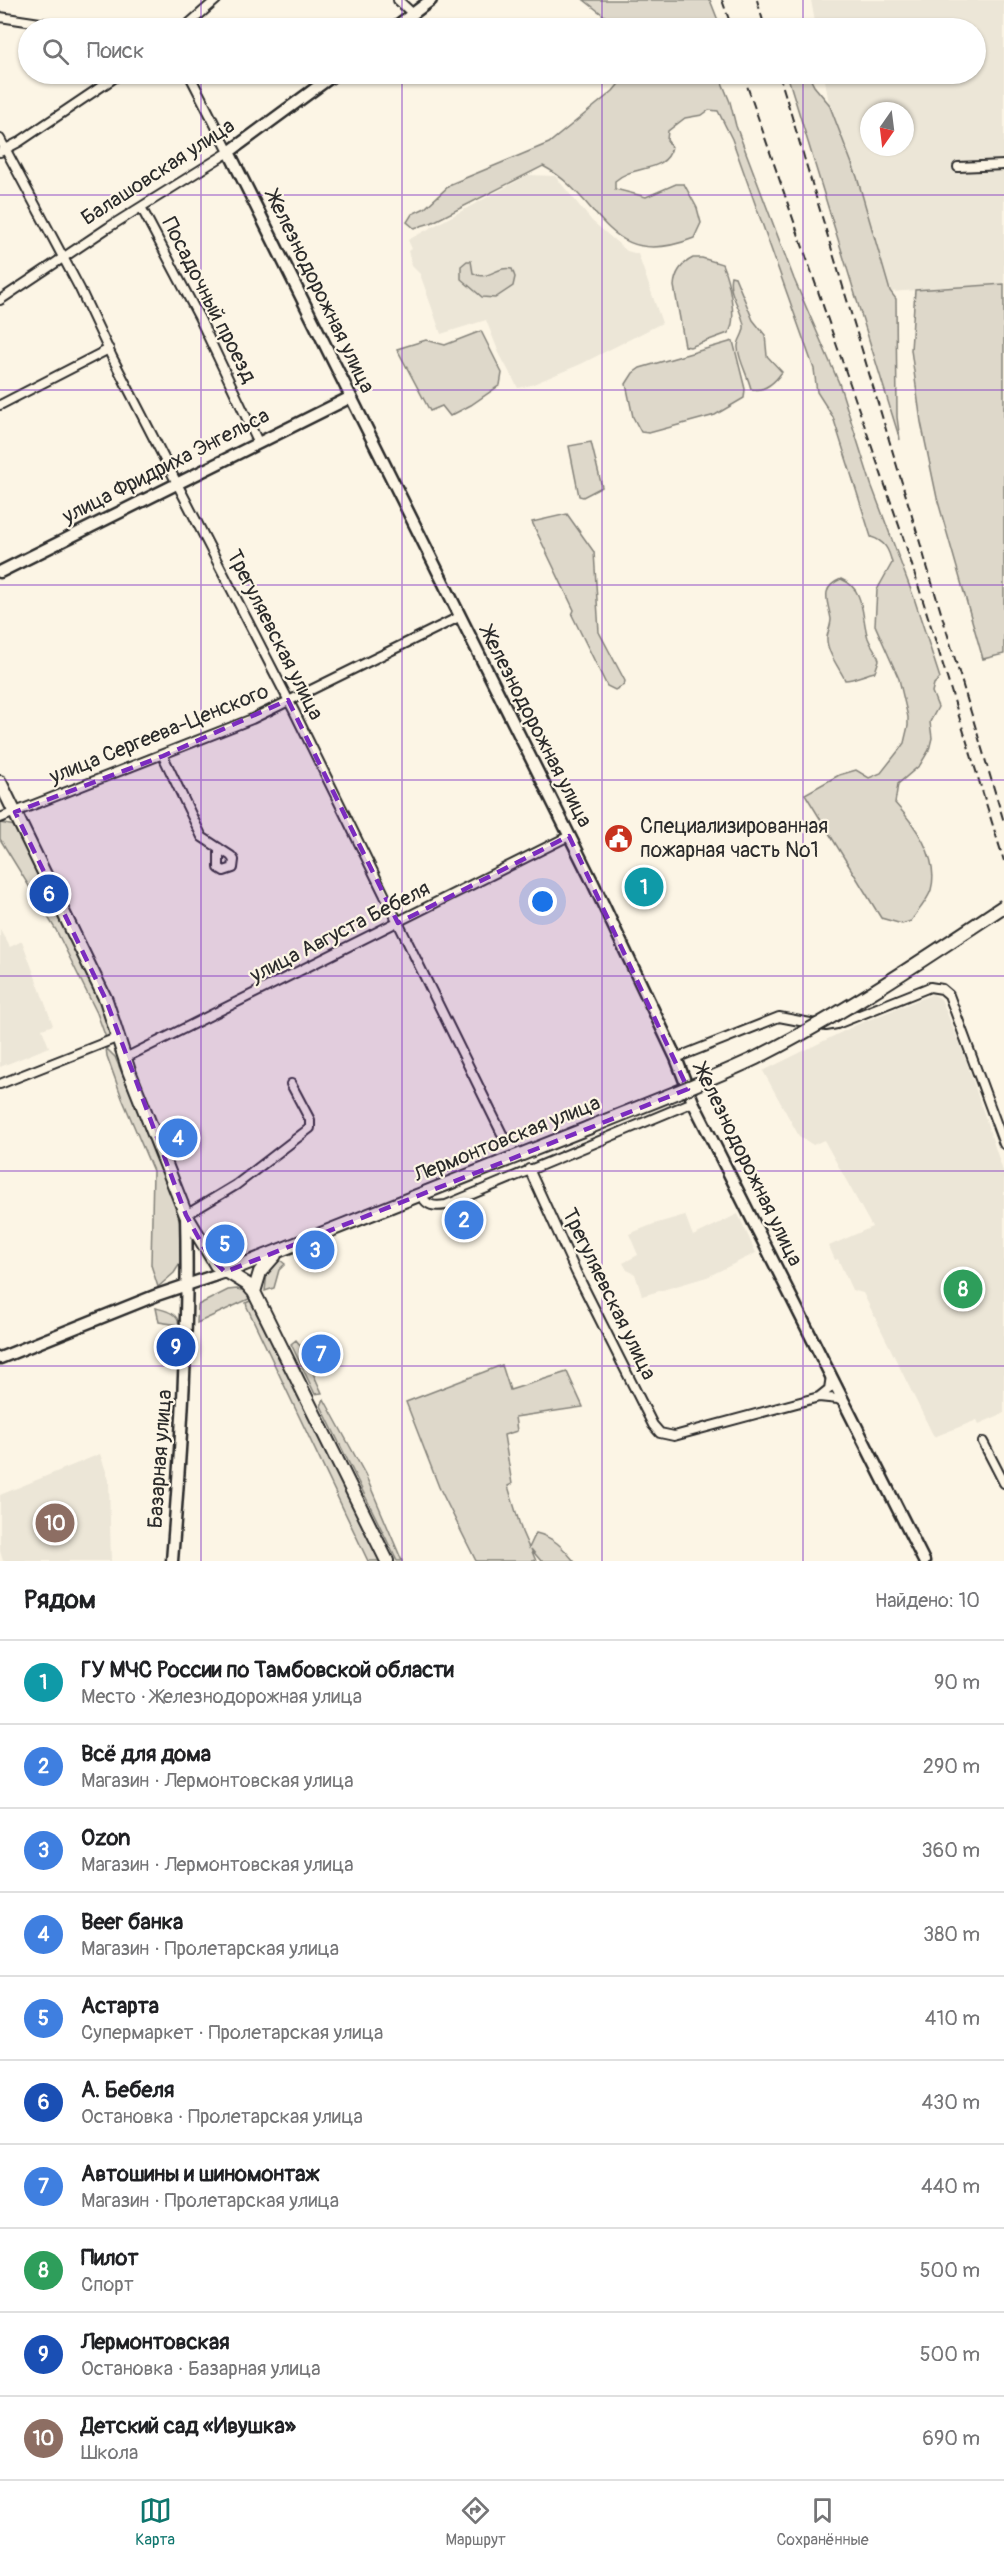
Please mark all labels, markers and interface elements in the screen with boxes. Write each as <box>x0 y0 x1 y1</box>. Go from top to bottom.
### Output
search box <box>18 18 986 84</box>
icon: search <box>39 35 72 68</box>
text: Поиск <box>87 37 144 65</box>
north arrow <box>860 102 914 156</box>
street label: Балашовская улица <box>76 112 240 232</box>
street label: Железнодорожная улица <box>258 184 381 398</box>
street label: Посадочный проезд <box>156 213 263 388</box>
street label: улица Фридриха Энгельса <box>57 402 274 530</box>
street label: Трегуляевская улица <box>220 545 330 725</box>
street label: Железнодорожная улица <box>472 619 598 832</box>
street label: улица Сергеева-Ценского <box>45 678 273 791</box>
place label: Специализированная пожарная часть №1 <box>640 813 828 864</box>
public building icon: Специализированная пожарная часть №1 <box>603 822 635 854</box>
pin: 1 <box>624 864 664 910</box>
pin: 6 <box>29 872 68 916</box>
street label: улица Августа Бебеля <box>245 875 434 989</box>
your location <box>528 887 557 916</box>
street label: Железнодорожная улица <box>686 1057 809 1271</box>
street label: Лермонтовская улица <box>409 1089 604 1189</box>
pin: 4 <box>158 1116 198 1160</box>
pin: 2 <box>444 1198 484 1242</box>
street label: Трегуляевская улица <box>556 1204 662 1384</box>
pin: 5 <box>206 1222 244 1266</box>
pin: 3 <box>296 1228 334 1272</box>
pin: 8 <box>944 1266 982 1312</box>
pin: 9 <box>156 1324 195 1370</box>
pin: 7 <box>302 1332 340 1376</box>
street label: Базарная улица <box>142 1389 178 1529</box>
pin: 10 <box>36 1500 74 1546</box>
text: Рядом <box>24 1584 96 1616</box>
text: Найдено: 10 <box>875 1588 980 1613</box>
text: ГУ МЧС России по Тамбовской области <box>81 1656 454 1684</box>
text: 1 <box>40 1670 47 1695</box>
text: 90 m <box>934 1670 980 1695</box>
text: Место · Железнодорожная улица <box>81 1684 362 1709</box>
text: Всё для дома <box>81 1740 211 1768</box>
text: 2 <box>38 1754 49 1779</box>
text: 290 m <box>923 1754 980 1779</box>
text: Магазин · Лермонтовская улица <box>81 1768 354 1793</box>
text: Ozon <box>81 1824 130 1852</box>
text: 3 <box>38 1838 49 1863</box>
text: 360 m <box>921 1838 980 1863</box>
text: Магазин · Лермонтовская улица <box>81 1852 354 1877</box>
text: Beer банка <box>81 1908 183 1936</box>
text: 4 <box>38 1922 49 1947</box>
text: 380 m <box>923 1922 980 1947</box>
text: Магазин · Пролетарская улица <box>81 1936 339 1961</box>
text: Астарта <box>81 1992 159 2020</box>
text: 5 <box>38 2006 49 2031</box>
text: 410 m <box>925 2006 980 2031</box>
text: Супермаркет · Пролетарская улица <box>81 2020 383 2045</box>
text: А. Бебеля <box>81 2076 174 2104</box>
text: 6 <box>38 2090 49 2115</box>
text: 430 m <box>921 2090 980 2115</box>
text: Остановка · Пролетарская улица <box>81 2104 363 2129</box>
text: Автошины и шиномонтаж <box>81 2160 320 2188</box>
text: 7 <box>38 2174 49 2199</box>
text: 440 m <box>921 2174 980 2199</box>
text: Магазин · Пролетарская улица <box>81 2188 339 2213</box>
text: Пилот <box>81 2244 138 2272</box>
text: 8 <box>38 2258 49 2283</box>
text: 500 m <box>920 2258 980 2283</box>
text: Спорт <box>81 2272 134 2297</box>
text: Лермонтовская <box>81 2328 229 2356</box>
text: 9 <box>38 2342 49 2367</box>
text: 500 m <box>920 2342 980 2367</box>
text: Остановка · Базарная улица <box>81 2356 321 2381</box>
text: Детский сад «Ивушка» <box>81 2412 296 2440</box>
text: 10 <box>33 2426 54 2451</box>
text: 690 m <box>922 2426 980 2451</box>
text: Школа <box>81 2440 138 2465</box>
tab: Карта <box>135 2494 175 2550</box>
tab: Маршрут <box>446 2494 506 2550</box>
tab: Сохранённые <box>776 2494 869 2550</box>

